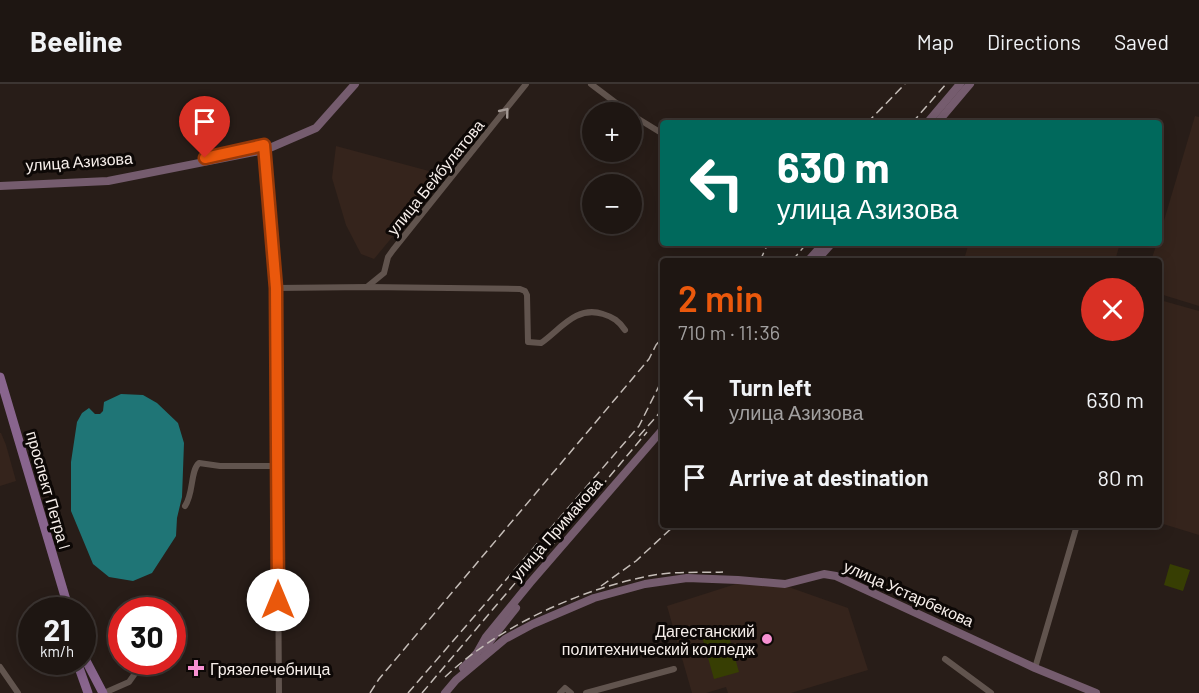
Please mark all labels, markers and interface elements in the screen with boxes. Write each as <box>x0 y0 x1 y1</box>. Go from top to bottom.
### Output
text: Beeline <box>30 24 122 58</box>
text: Map <box>917 29 954 54</box>
text: Directions <box>987 29 1081 54</box>
text: Saved <box>1114 29 1169 54</box>
pin <box>179 96 230 158</box>
map controls <box>582 102 642 234</box>
button: + <box>582 102 642 162</box>
icon: arrive <box>188 105 221 138</box>
one-way arrow <box>497 108 508 119</box>
street label: улица Бейбулатова <box>383 115 487 239</box>
text: 630 m <box>777 141 890 191</box>
icon: left <box>678 144 756 222</box>
street label: улица Азизова <box>25 148 133 174</box>
button: − <box>582 174 642 234</box>
text: улица Азизова <box>777 192 958 224</box>
text: 2 min <box>678 276 764 319</box>
button: close <box>1081 278 1144 341</box>
text: 710 m · 11:36 <box>678 320 780 344</box>
text: Turn left <box>729 374 812 400</box>
icon: left <box>678 383 711 416</box>
text: 630 m <box>1086 386 1144 412</box>
text: улица Азизова <box>729 400 863 424</box>
street label: проспект Петра I <box>23 429 75 551</box>
icon: arrive <box>678 461 711 494</box>
text: Arrive at destination <box>729 464 928 490</box>
text: 80 m <box>1098 464 1144 490</box>
street label: улица Примакова <box>506 474 606 584</box>
street label: улица Устарбекова <box>841 556 977 630</box>
position arrow <box>246 568 310 632</box>
speed limit sign: 30 <box>108 597 186 675</box>
text: 21 <box>43 611 71 647</box>
place label: Дагестанский политехнический колледж <box>562 621 755 658</box>
marker: Дагестанский политехнический колледж <box>760 632 774 646</box>
text: km/h <box>40 642 74 660</box>
marker: Грязелечебница <box>187 659 205 677</box>
place label: Грязелечебница <box>210 659 331 678</box>

